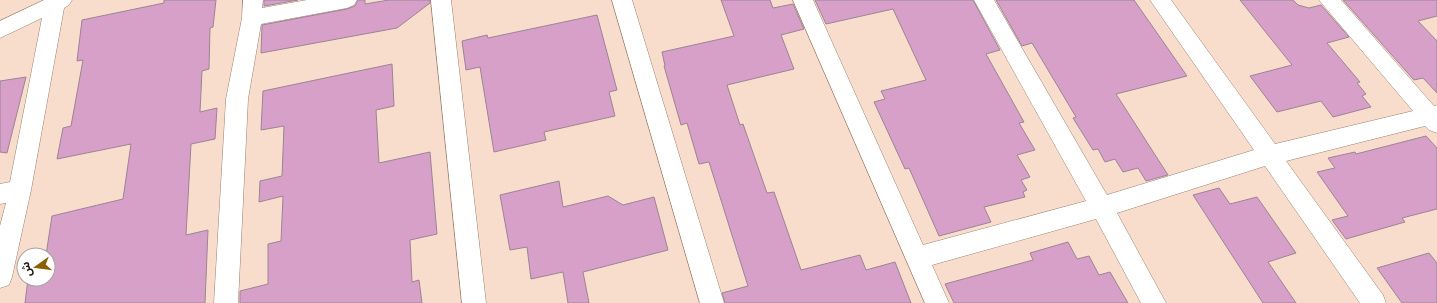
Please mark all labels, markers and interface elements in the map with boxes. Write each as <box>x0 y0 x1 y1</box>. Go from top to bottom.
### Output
north arrow <box>16 247 56 287</box>
text: ش <box>18 260 36 278</box>

